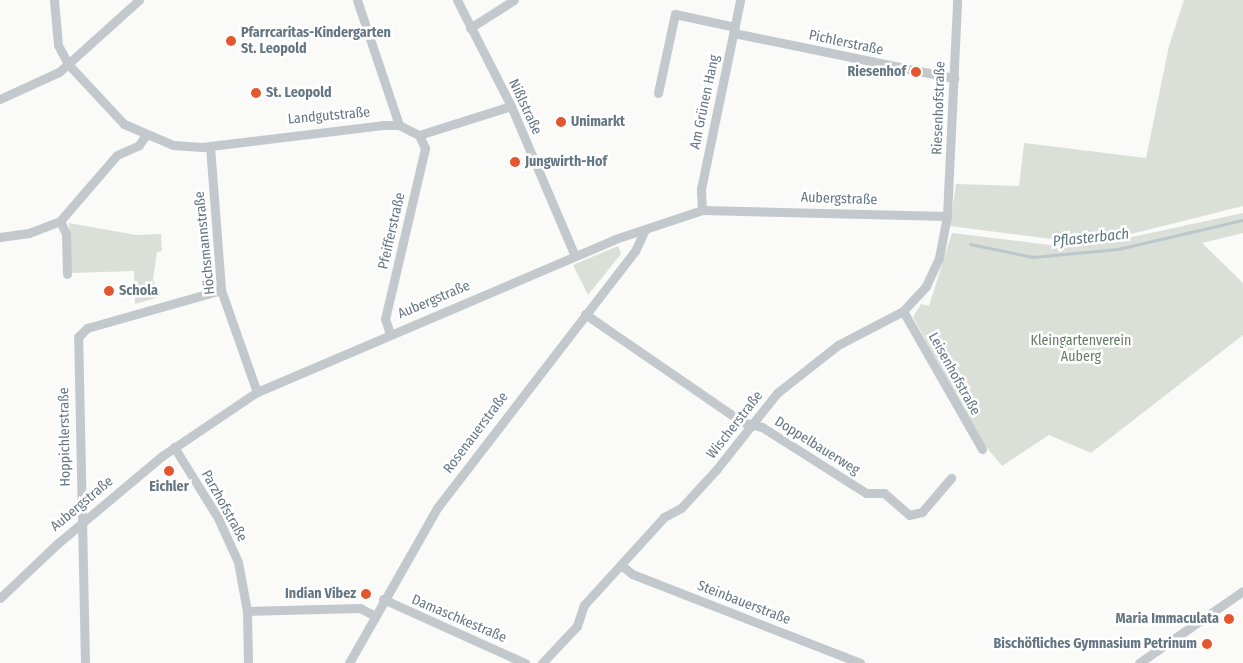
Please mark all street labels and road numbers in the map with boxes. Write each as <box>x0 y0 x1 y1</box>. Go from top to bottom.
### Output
street label: Pichlerstraße <box>807 27 885 59</box>
street label: Am Grünen Hang <box>687 53 723 151</box>
street label: Riesenhofstraße <box>929 61 949 155</box>
street label: Nißlstraße <box>505 76 545 138</box>
street label: Landgutstraße <box>287 104 371 128</box>
street label: Aubergstraße <box>800 189 878 209</box>
street label: Höchsmannstraße <box>191 190 219 296</box>
street label: Pfeifferstraße <box>375 191 409 271</box>
street label: Aubergstraße <box>396 277 472 323</box>
street label: Leisenhofstraße <box>924 330 984 418</box>
street label: Hoppichlerstraße <box>56 387 74 487</box>
street label: Wischerstraße <box>703 388 767 462</box>
street label: Rosenauerstraße <box>440 389 512 477</box>
street label: Doppelbauerweg <box>771 413 863 479</box>
street label: Parzhofstraße <box>198 467 250 545</box>
street label: Aubergstraße <box>47 473 117 535</box>
street label: Steinbauerstraße <box>695 578 793 628</box>
street label: Damaschkestraße <box>409 591 509 647</box>

